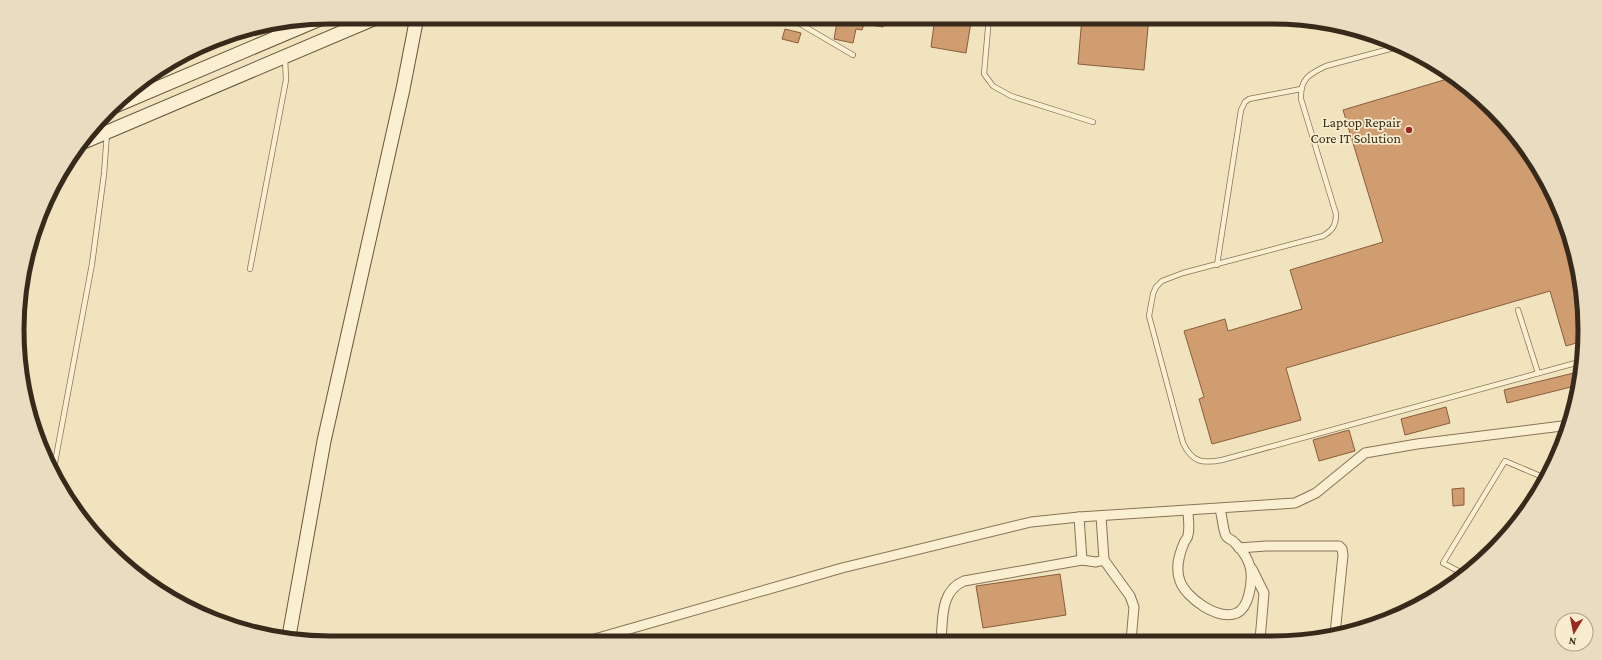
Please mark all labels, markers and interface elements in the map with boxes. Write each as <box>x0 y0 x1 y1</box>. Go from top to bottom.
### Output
place label: Laptop Repair Core IT Solution <box>1311 114 1401 146</box>
marker: Laptop Repair Core IT Solution <box>1404 125 1414 135</box>
north arrow <box>1554 612 1594 652</box>
text: N <box>1567 635 1577 648</box>

